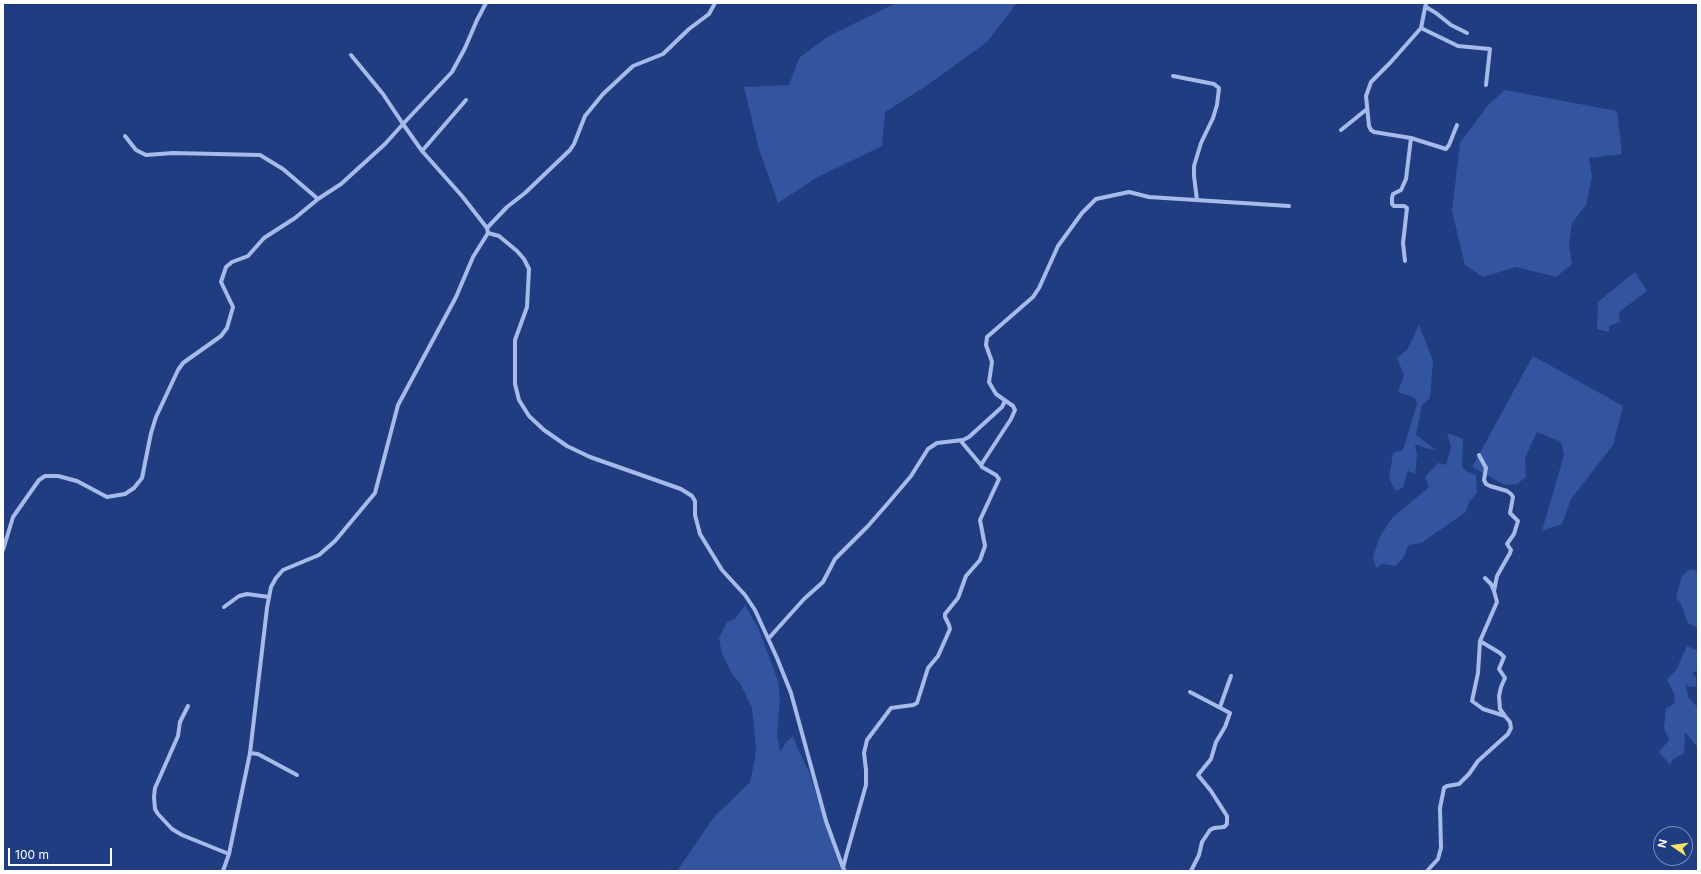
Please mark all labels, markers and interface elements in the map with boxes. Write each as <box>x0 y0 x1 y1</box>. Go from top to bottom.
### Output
north arrow <box>1653 826 1693 866</box>
text: N <box>1655 838 1670 849</box>
scale bar <box>10 840 114 866</box>
text: 100 m <box>15 847 49 862</box>

